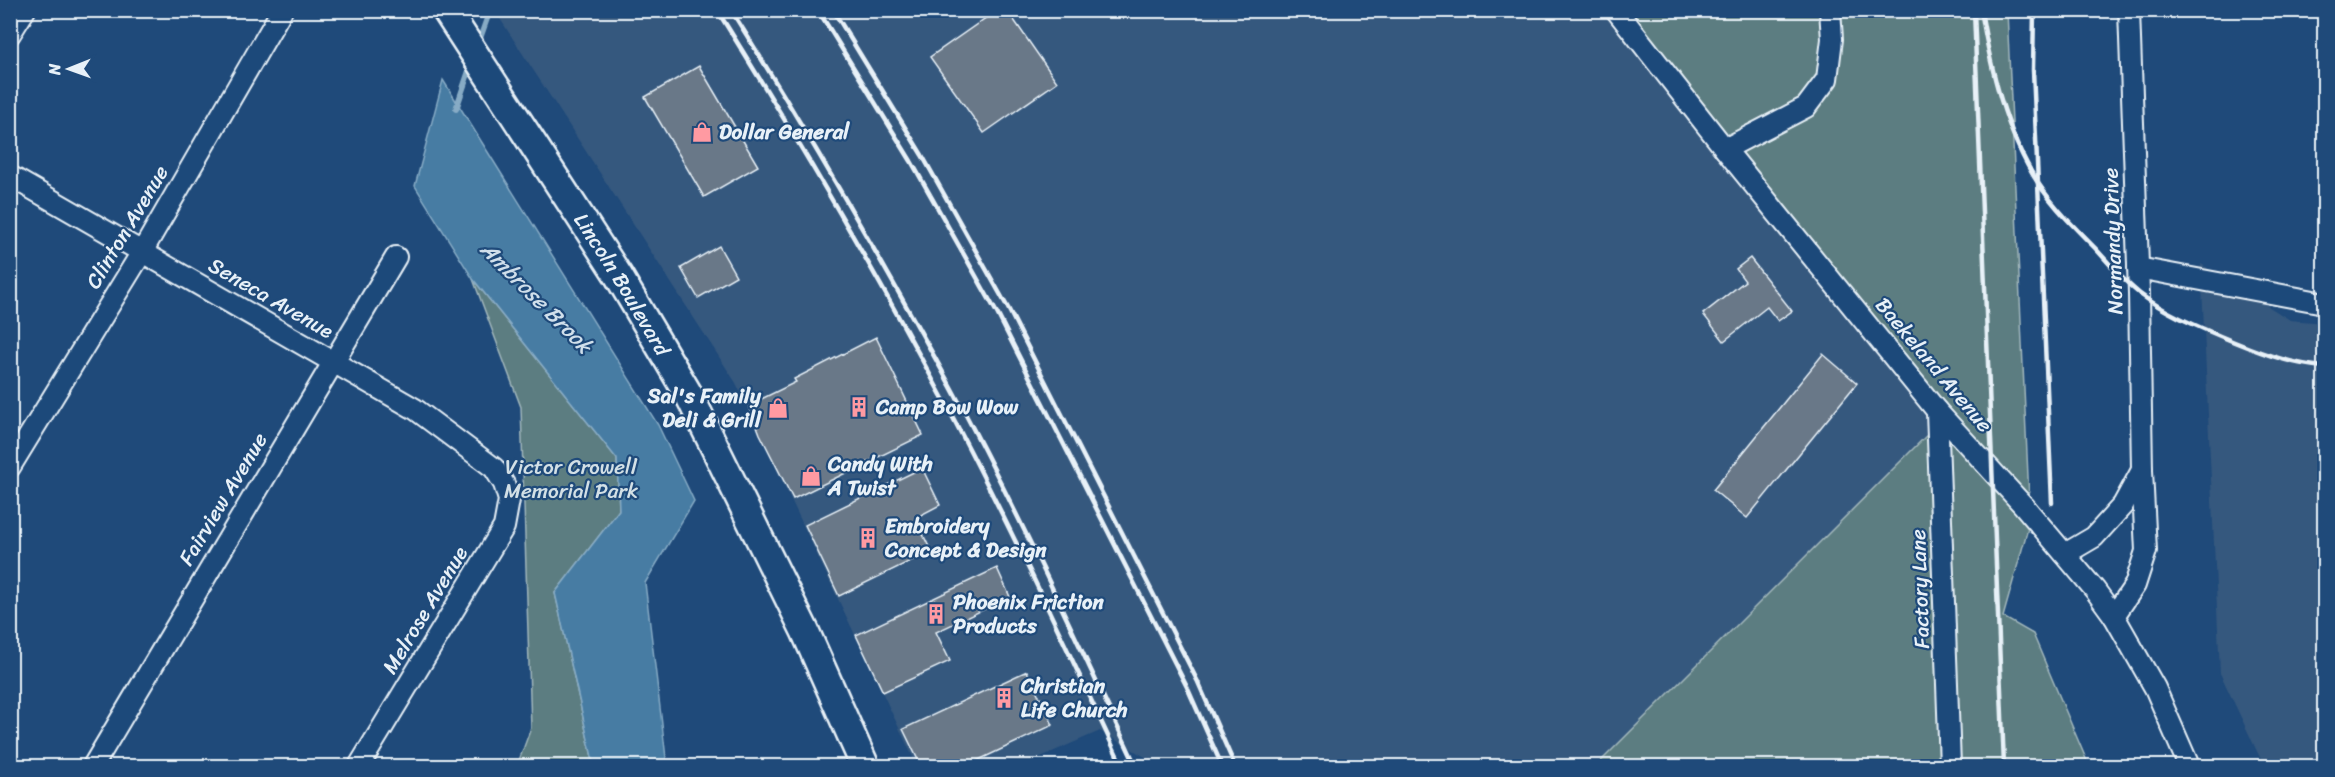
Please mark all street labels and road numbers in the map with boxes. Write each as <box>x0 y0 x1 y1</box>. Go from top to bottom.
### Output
street label: Clinton Avenue <box>75 157 179 296</box>
street label: Normandy Drive <box>2091 167 2135 315</box>
street label: Lincoln Boulevard <box>563 205 682 365</box>
street label: Seneca Avenue <box>201 247 341 349</box>
street label: Baekeland Avenue <box>1865 288 2003 442</box>
street label: Fairview Avenue <box>168 425 278 573</box>
street label: Factory Lane <box>1899 528 1941 649</box>
street label: Melrose Avenue <box>372 538 478 682</box>

